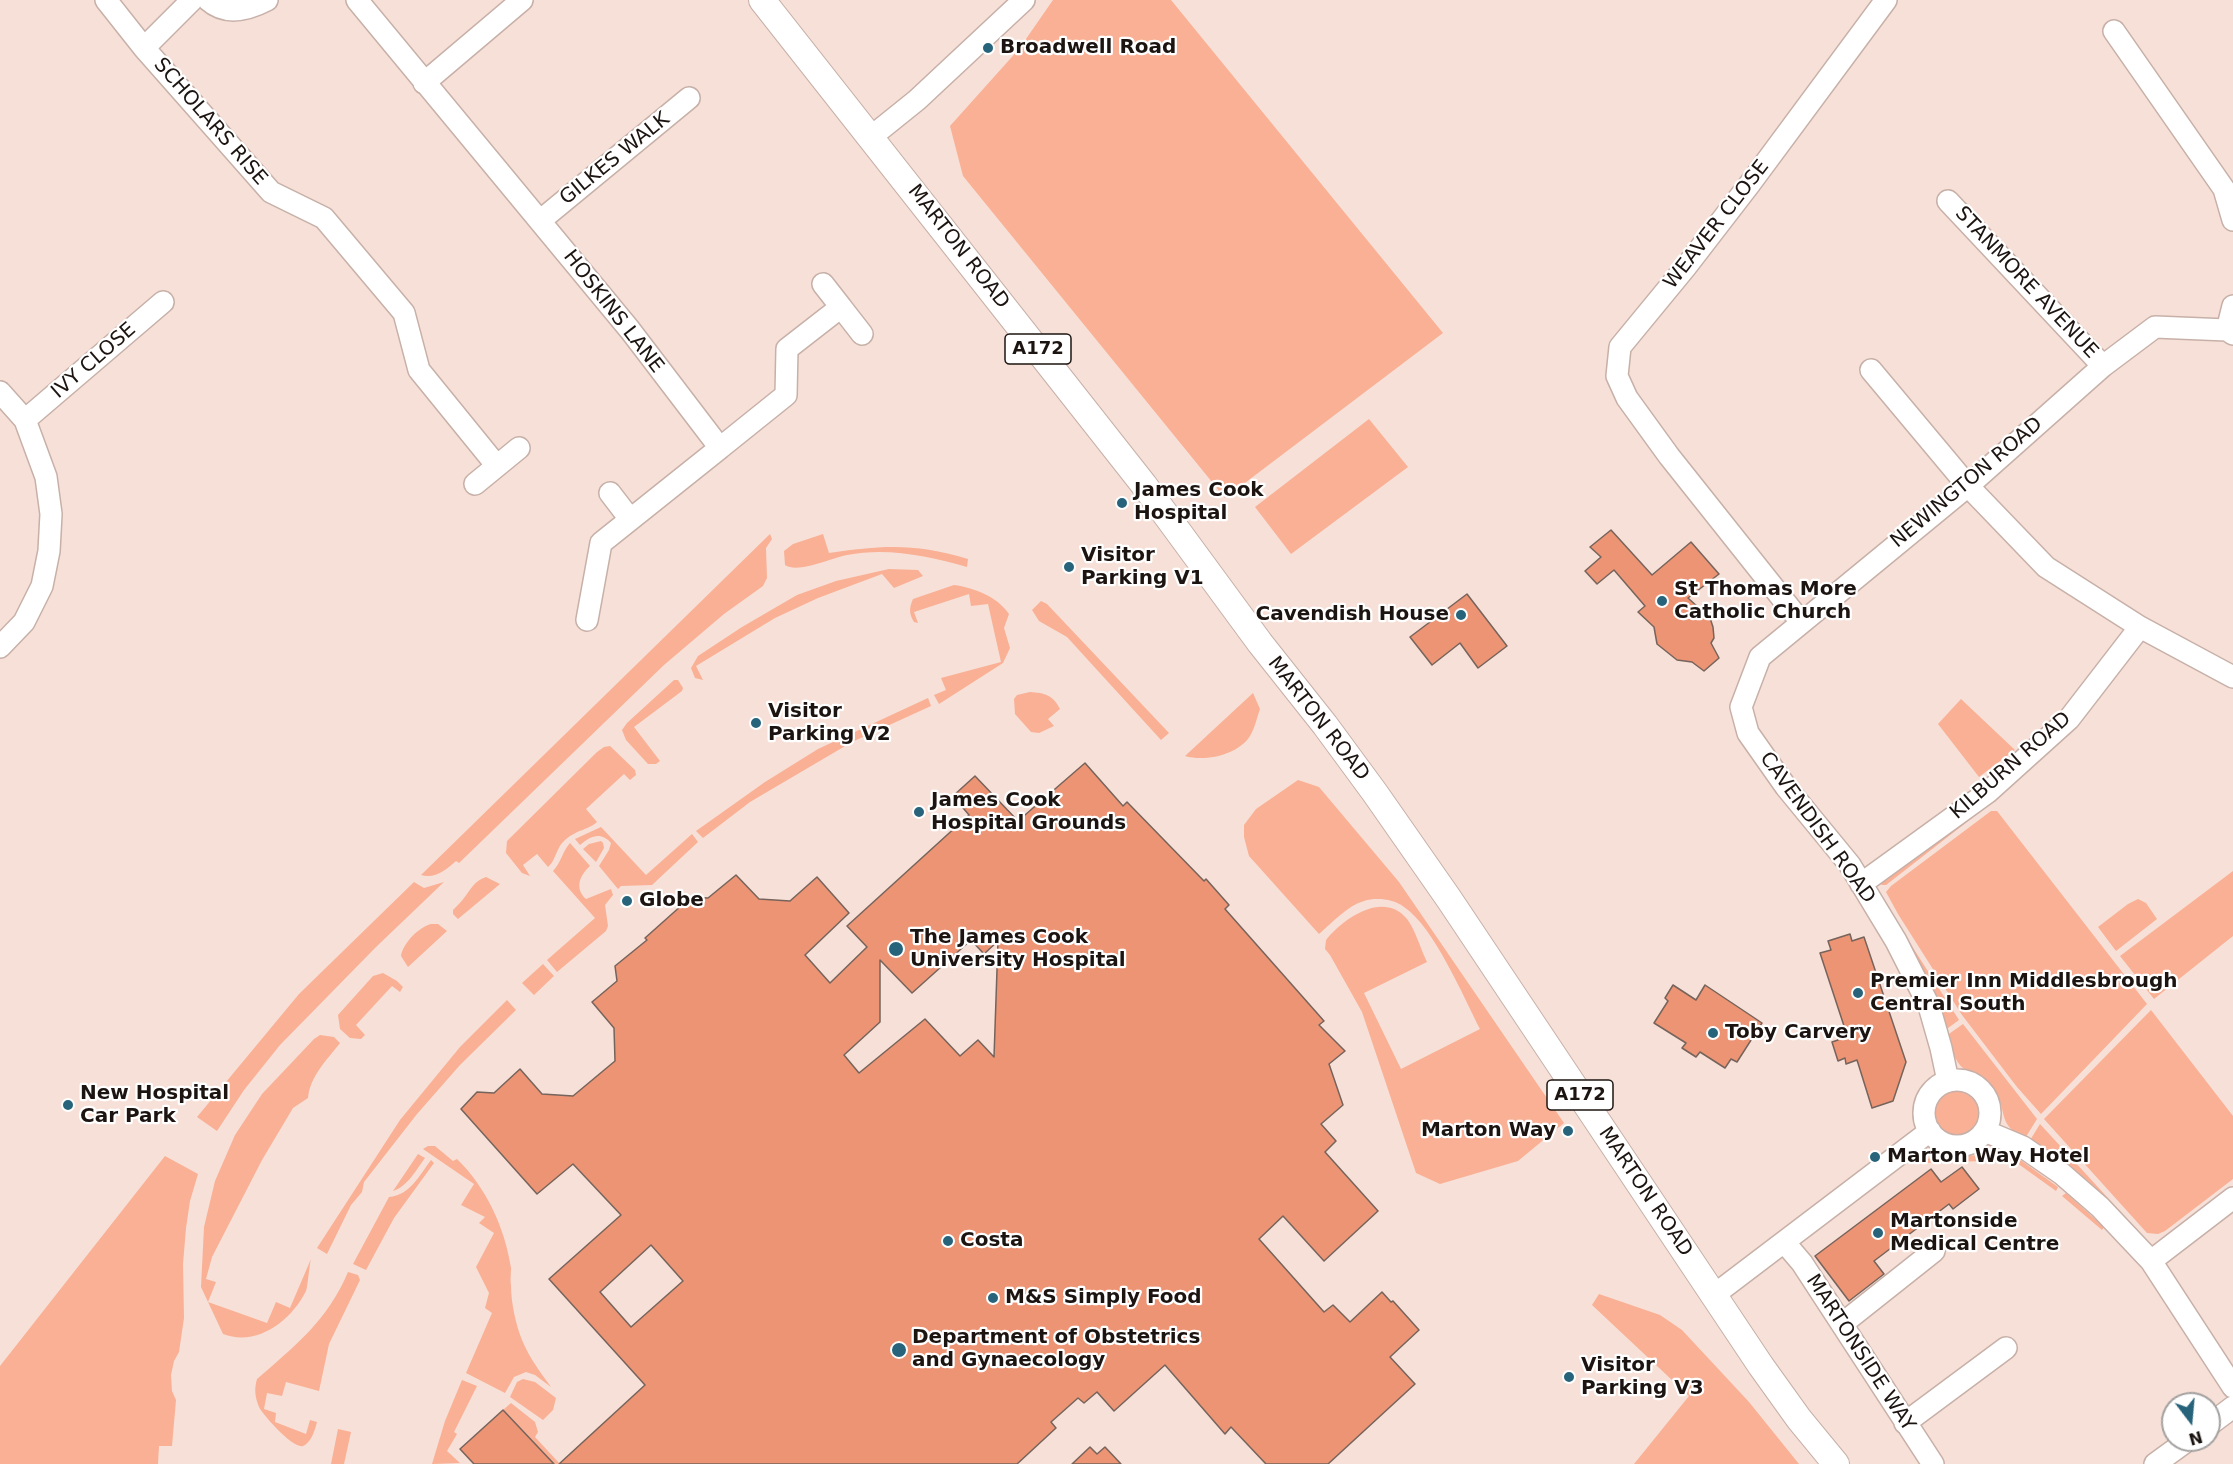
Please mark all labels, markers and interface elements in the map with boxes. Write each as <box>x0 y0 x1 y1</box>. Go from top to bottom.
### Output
place label: Broadwell Road <box>1000 36 1176 60</box>
marker: Broadwell Road <box>981 41 995 55</box>
street label: SCHOLARS RISE <box>148 53 272 191</box>
street label: GILKES WALK <box>555 108 675 210</box>
street label: WEAVER CLOSE <box>1659 156 1775 294</box>
street label: MARTON ROAD <box>902 180 1014 314</box>
street label: STANMORE AVENUE <box>1949 202 2103 364</box>
street label: HOSKINS LANE <box>558 246 668 378</box>
street label: IVY CLOSE <box>47 318 141 404</box>
road number: A172 <box>1005 334 1071 364</box>
street label: NEWINGTON ROAD <box>1886 413 2048 553</box>
place label: James Cook Hospital <box>1134 479 1264 526</box>
marker: James Cook Hospital <box>1115 496 1129 510</box>
place label: Visitor Parking V1 <box>1081 544 1204 591</box>
marker: Visitor Parking V1 <box>1062 560 1076 574</box>
place label: St Thomas More Catholic Church <box>1674 578 1857 625</box>
marker: St Thomas More Catholic Church <box>1655 594 1669 608</box>
place label: Cavendish House <box>1256 603 1449 627</box>
marker: Cavendish House <box>1454 608 1468 622</box>
street label: MARTON ROAD <box>1262 652 1374 786</box>
place label: Visitor Parking V2 <box>768 700 891 747</box>
street label: KILBURN ROAD <box>1946 707 2076 825</box>
marker: Visitor Parking V2 <box>749 716 763 730</box>
street label: CAVENDISH ROAD <box>1754 748 1880 908</box>
place label: James Cook Hospital Grounds <box>931 789 1126 836</box>
marker: James Cook Hospital Grounds <box>912 805 926 819</box>
place label: Globe <box>639 889 704 913</box>
marker: Globe <box>620 894 634 908</box>
place label: The James Cook University Hospital <box>910 926 1126 973</box>
marker: The James Cook University Hospital <box>887 940 905 958</box>
place label: Premier Inn Middlesbrough Central South <box>1870 970 2177 1017</box>
marker: Premier Inn Middlesbrough Central South <box>1851 986 1865 1000</box>
place label: Toby Carvery <box>1725 1021 1872 1045</box>
marker: Toby Carvery <box>1706 1026 1720 1040</box>
road number: A172 <box>1547 1080 1613 1110</box>
place label: New Hospital Car Park <box>80 1082 229 1129</box>
marker: New Hospital Car Park <box>61 1098 75 1112</box>
place label: Marton Way <box>1421 1119 1556 1143</box>
street label: MARTON ROAD <box>1593 1123 1697 1261</box>
marker: Marton Way <box>1561 1124 1575 1138</box>
place label: Marton Way Hotel <box>1887 1145 2089 1169</box>
marker: Marton Way Hotel <box>1868 1150 1882 1164</box>
place label: Martonside Medical Centre <box>1890 1210 2059 1257</box>
marker: Martonside Medical Centre <box>1871 1226 1885 1240</box>
place label: Costa <box>960 1229 1023 1253</box>
marker: Costa <box>941 1234 955 1248</box>
street label: MARTONSIDE WAY <box>1800 1270 1920 1436</box>
place label: M&S Simply Food <box>1005 1286 1202 1310</box>
marker: M&S Simply Food <box>986 1291 1000 1305</box>
place label: Department of Obstetrics and Gynaecology <box>912 1326 1200 1373</box>
marker: Department of Obstetrics and Gynaecology <box>890 1341 908 1359</box>
place label: Visitor Parking V3 <box>1581 1354 1704 1401</box>
marker: Visitor Parking V3 <box>1562 1370 1576 1384</box>
north arrow <box>2161 1392 2221 1452</box>
text: N <box>2187 1427 2205 1449</box>

